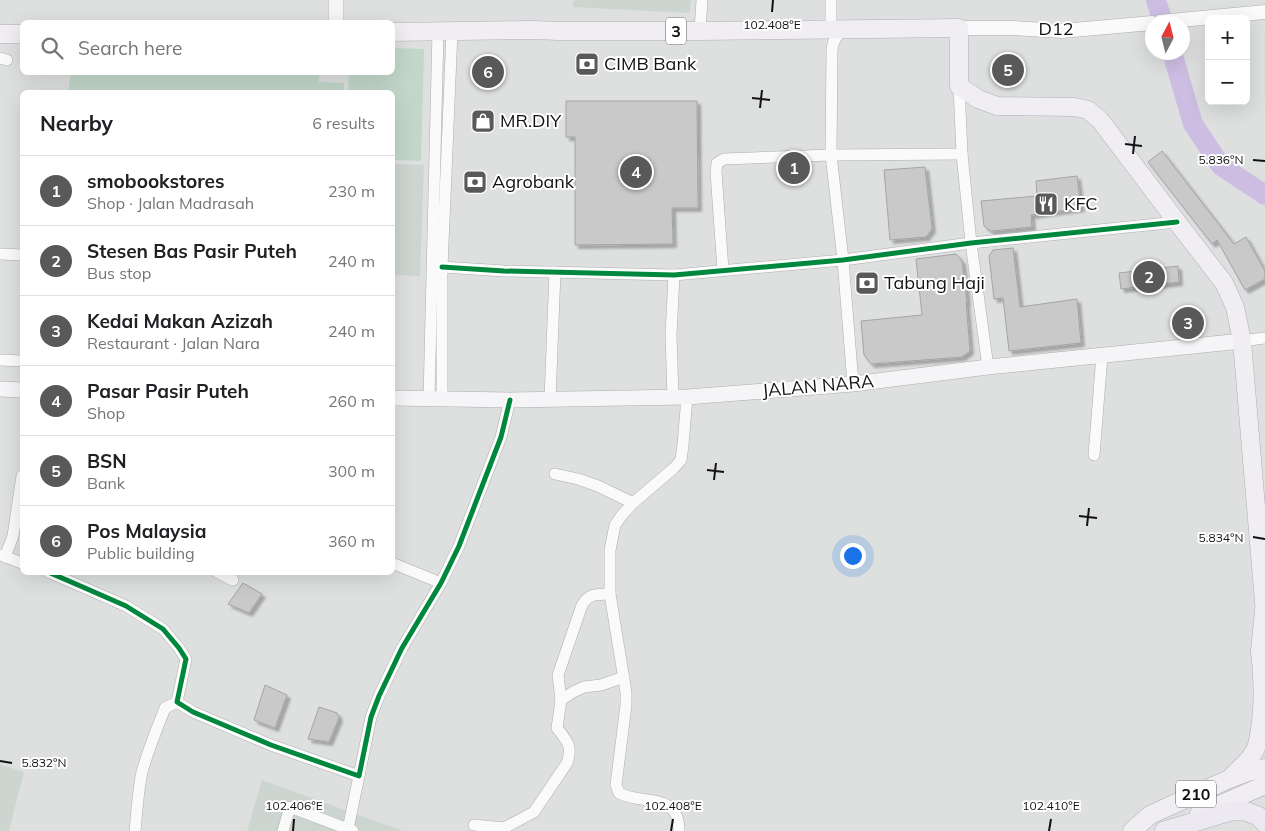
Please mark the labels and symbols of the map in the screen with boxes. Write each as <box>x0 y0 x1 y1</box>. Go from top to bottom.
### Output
north arrow <box>1145 15 1190 60</box>
text: 102.408°E <box>743 17 801 32</box>
street label: D12 <box>1038 17 1074 40</box>
road number: 3 <box>666 18 686 44</box>
bank icon: CIMB Bank <box>574 51 600 77</box>
pin: 5 <box>992 51 1024 89</box>
place label: CIMB Bank <box>604 52 697 75</box>
pin: 6 <box>472 53 504 91</box>
shop icon: MR.DIY <box>470 108 496 134</box>
place label: MR.DIY <box>500 109 562 132</box>
pin: 1 <box>778 149 810 187</box>
text: 5.836°N <box>1199 152 1243 167</box>
pin: 4 <box>620 153 652 191</box>
bank icon: Agrobank <box>462 169 488 195</box>
place label: Agrobank <box>492 170 575 193</box>
restaurant icon: KFC <box>1033 191 1059 217</box>
place label: KFC <box>1064 192 1098 215</box>
pin: 2 <box>1133 258 1165 296</box>
bank icon: Tabung Haji <box>854 270 880 296</box>
place label: Tabung Haji <box>884 271 985 294</box>
pin: 3 <box>1172 304 1204 342</box>
street label: JALAN NARA <box>761 369 875 402</box>
text: 5.834°N <box>1199 530 1243 545</box>
your location <box>840 543 866 569</box>
text: 5.832°N <box>22 755 66 770</box>
road number: 210 <box>1176 781 1216 808</box>
text: 102.406°E <box>265 798 323 813</box>
text: 102.408°E <box>644 798 702 813</box>
text: 102.410°E <box>1022 798 1080 813</box>

